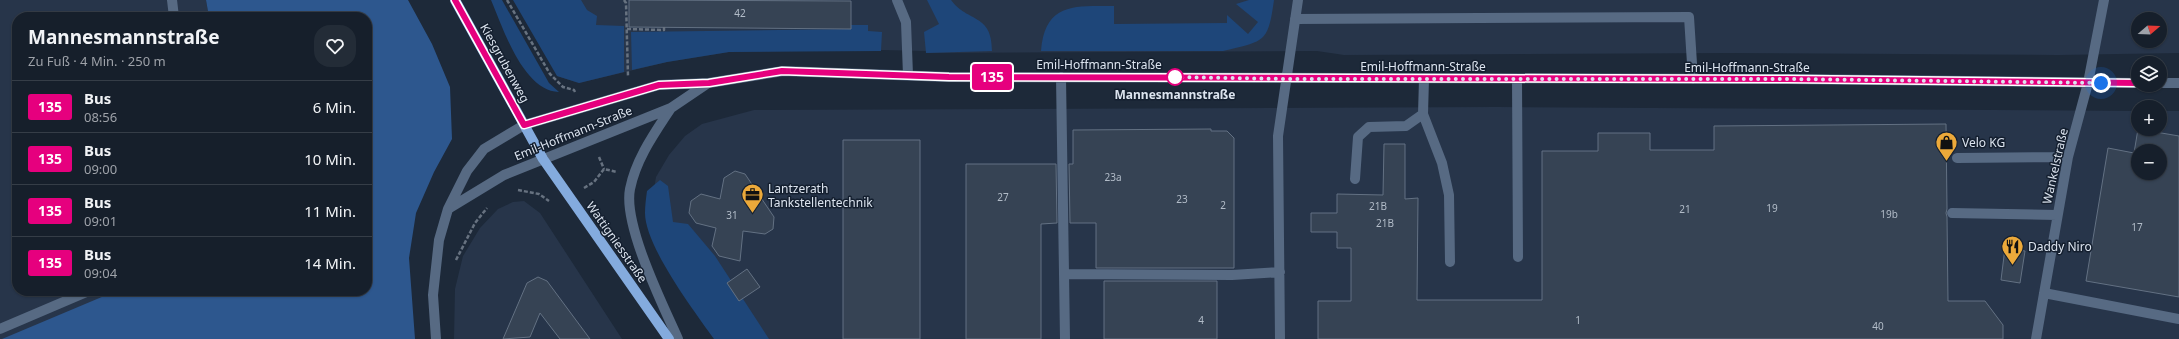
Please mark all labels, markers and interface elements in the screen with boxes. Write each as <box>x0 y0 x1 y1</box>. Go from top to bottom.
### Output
house number: 42 <box>734 6 746 20</box>
north arrow <box>2131 12 2167 48</box>
map controls <box>2131 12 2167 180</box>
street label: Kiesgrubenweg <box>476 20 534 106</box>
text: Mannesmannstraße <box>28 24 219 50</box>
button: heart <box>314 25 356 67</box>
text: Zu Fuß · 4 Min. · 250 m <box>28 52 166 70</box>
street label: Emil-Hoffmann-Straße <box>1036 56 1162 73</box>
button: layers <box>2131 56 2167 92</box>
street label: Emil-Hoffmann-Straße <box>1360 58 1486 75</box>
street label: Emil-Hoffmann-Straße <box>1684 59 1810 76</box>
line badge: 135 <box>969 64 1015 90</box>
text: 135 <box>980 67 1004 86</box>
marker: Mannesmannstraße <box>1166 68 1184 86</box>
your location <box>2091 73 2111 93</box>
place label: Mannesmannstraße <box>1115 86 1235 103</box>
text: Bus <box>84 88 111 108</box>
text: 135 <box>38 97 62 116</box>
text: 6 Min. <box>313 97 356 117</box>
button: + <box>2131 100 2167 136</box>
street label: Emil-Hoffmann-Straße <box>512 101 635 164</box>
text: 08:56 <box>84 108 117 126</box>
street label: Wankelstraße <box>2038 126 2072 206</box>
shop icon: Velo KG <box>1934 129 1960 162</box>
place label: Velo KG <box>1962 134 2005 151</box>
text: Bus <box>84 140 111 160</box>
button: − <box>2131 144 2167 180</box>
text: 135 <box>38 149 62 168</box>
text: 10 Min. <box>304 149 356 169</box>
text: 09:00 <box>84 160 117 178</box>
house number: 23a <box>1104 170 1122 184</box>
place label: Lantzerath Tankstellentechnik <box>768 180 873 211</box>
office icon: Lantzerath Tankstellentechnik <box>739 182 765 215</box>
house number: 27 <box>997 190 1009 204</box>
text: Bus <box>84 192 111 212</box>
house number: 23 <box>1176 192 1188 206</box>
street label: Wattigniesstraße <box>583 198 652 286</box>
house number: 2 <box>1220 198 1226 212</box>
house number: 21B <box>1369 199 1387 213</box>
text: 135 <box>38 201 62 220</box>
text: 11 Min. <box>304 201 356 221</box>
house number: 19 <box>1766 201 1778 215</box>
house number: 21 <box>1679 202 1691 216</box>
house number: 19b <box>1880 207 1898 221</box>
house number: 31 <box>726 208 738 222</box>
text: 09:01 <box>84 212 117 230</box>
house number: 21B <box>1376 216 1394 230</box>
house number: 17 <box>2131 220 2143 234</box>
restaurant icon: Daddy Niro <box>2000 233 2026 266</box>
place label: Daddy Niro <box>2028 238 2092 255</box>
text: Bus <box>84 244 111 264</box>
text: 135 <box>38 253 62 272</box>
text: 14 Min. <box>304 253 356 273</box>
text: 09:04 <box>84 264 117 282</box>
house number: 4 <box>1198 313 1204 327</box>
house number: 1 <box>1575 313 1581 327</box>
house number: 40 <box>1872 319 1884 333</box>

